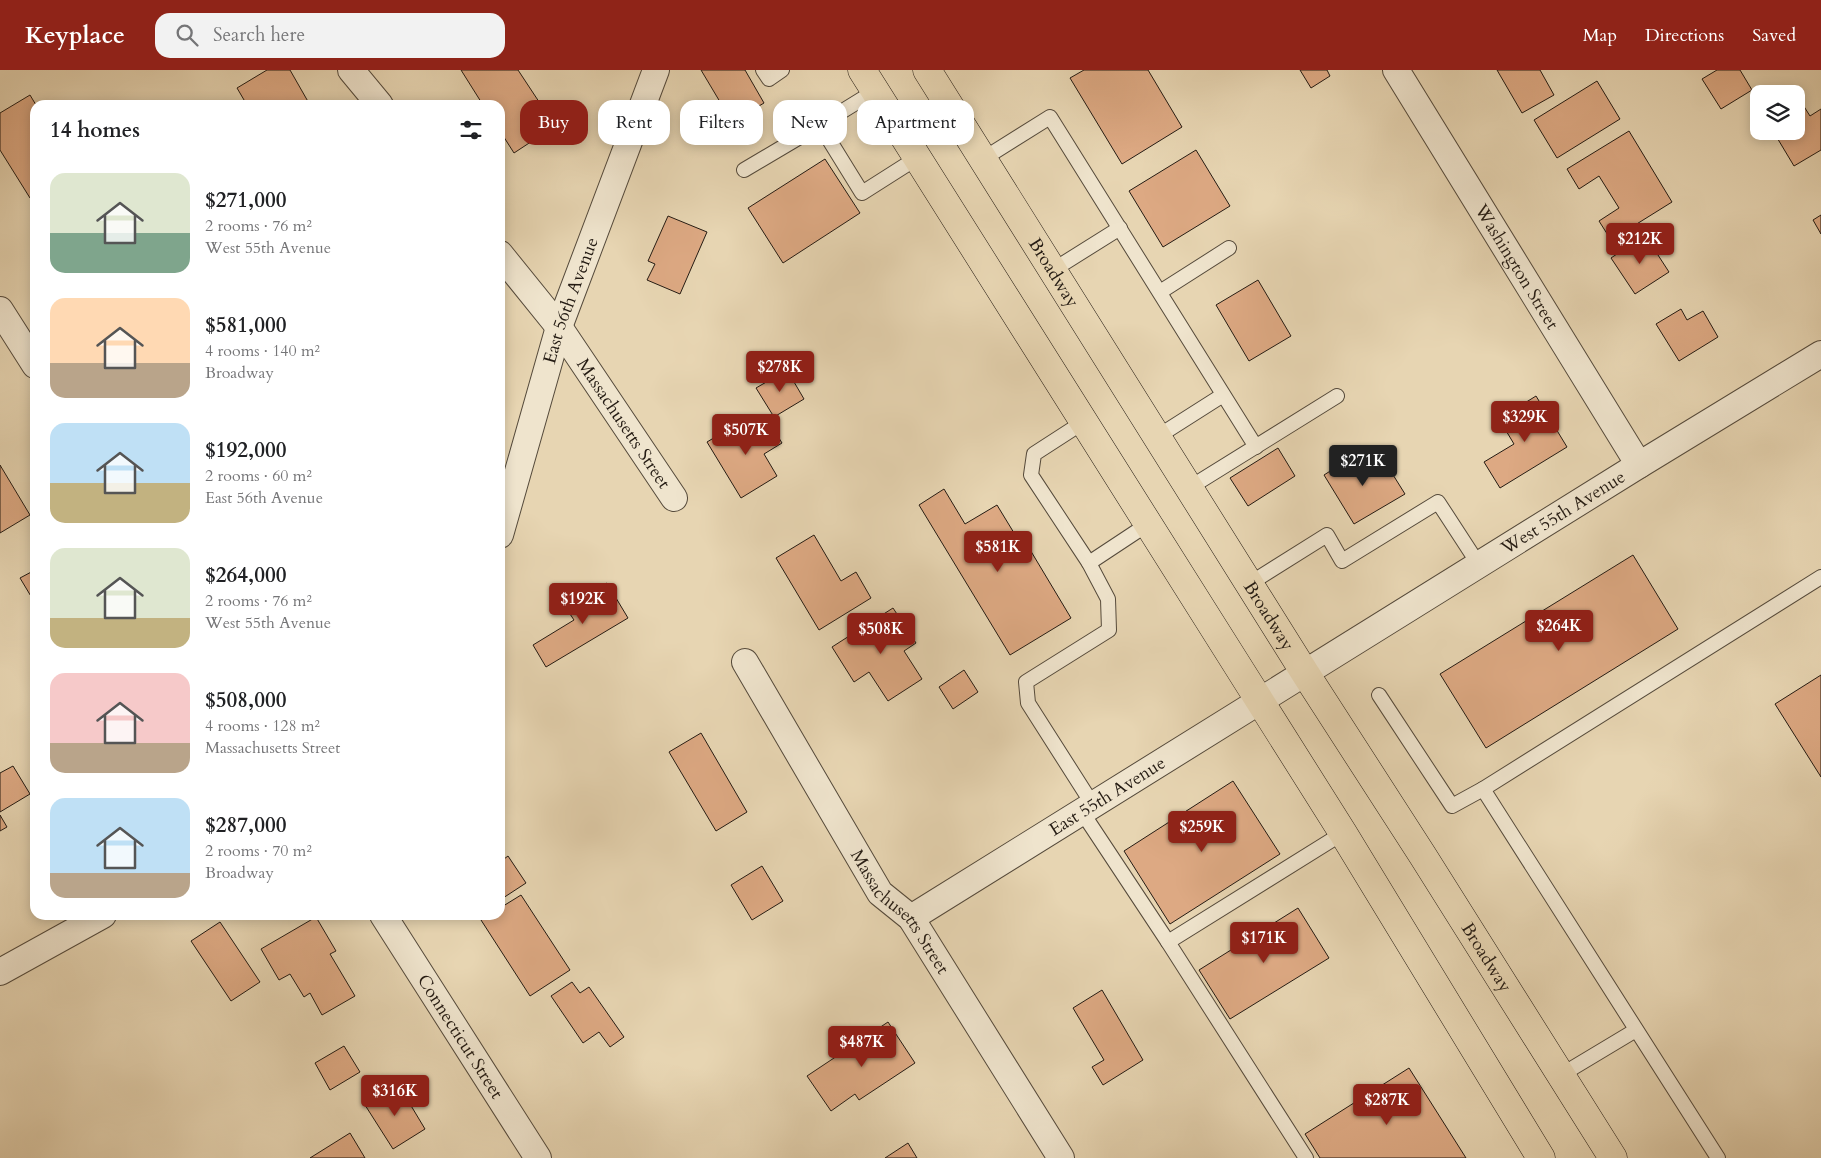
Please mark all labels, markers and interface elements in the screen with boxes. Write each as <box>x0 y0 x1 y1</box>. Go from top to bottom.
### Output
search box <box>155 13 505 58</box>
text: Keyplace <box>25 19 125 52</box>
icon: search <box>173 21 201 49</box>
text: Search here <box>213 22 305 48</box>
text: Map <box>1583 23 1617 48</box>
text: Directions <box>1645 23 1724 48</box>
text: Saved <box>1752 23 1796 48</box>
map controls <box>1750 85 1805 140</box>
button: layers <box>1750 85 1805 140</box>
chip: Buy <box>520 100 588 145</box>
chip: Rent <box>598 100 670 145</box>
chip: Filters <box>680 100 763 145</box>
chip: New <box>773 100 847 145</box>
chip: Apartment <box>857 100 974 145</box>
text: 14 homes <box>50 116 140 145</box>
icon: filters <box>457 116 485 144</box>
text: $271,000 <box>205 186 286 215</box>
icon: home <box>90 193 150 253</box>
street label: Washington Street <box>1468 199 1565 335</box>
text: 2 rooms · 76 m² <box>205 215 312 237</box>
pin: $212K <box>1605 222 1675 265</box>
text: $212K <box>1617 228 1663 250</box>
street label: Broadway <box>1022 233 1085 313</box>
street label: East 56th Avenue <box>537 234 605 367</box>
text: West 55th Avenue <box>205 237 331 259</box>
text: $581,000 <box>205 311 286 340</box>
icon: home <box>90 318 150 378</box>
text: 4 rooms · 140 m² <box>205 340 320 362</box>
pin: $278K <box>745 350 815 393</box>
street label: Massachusetts Street <box>570 353 676 494</box>
text: $278K <box>757 356 803 378</box>
text: Broadway <box>205 362 274 384</box>
pin: $329K <box>1490 400 1560 443</box>
text: $329K <box>1502 406 1548 428</box>
pin: $507K <box>711 414 781 456</box>
text: $507K <box>723 419 769 441</box>
text: $192,000 <box>205 436 286 465</box>
icon: home <box>90 443 150 503</box>
pin: $271K <box>1328 444 1398 487</box>
text: $271K <box>1340 450 1386 472</box>
text: 2 rooms · 60 m² <box>205 465 312 487</box>
street label: West 55th Avenue <box>1496 465 1630 561</box>
text: East 56th Avenue <box>205 487 323 509</box>
pin: $581K <box>963 530 1033 573</box>
text: $581K <box>975 536 1021 558</box>
text: $264,000 <box>205 561 286 590</box>
icon: home <box>90 568 150 628</box>
street label: Broadway <box>1237 576 1300 656</box>
pin: $192K <box>548 582 618 625</box>
text: $192K <box>560 588 606 610</box>
text: 2 rooms · 76 m² <box>205 590 312 612</box>
pin: $264K <box>1524 610 1594 652</box>
text: West 55th Avenue <box>205 612 331 634</box>
pin: $508K <box>846 612 916 655</box>
text: $264K <box>1536 615 1582 637</box>
text: $508K <box>858 618 904 640</box>
text: $508,000 <box>205 686 286 715</box>
icon: home <box>90 693 150 753</box>
text: 4 rooms · 128 m² <box>205 715 320 737</box>
text: Massachusetts Street <box>205 737 340 759</box>
street label: East 55th Avenue <box>1044 751 1170 842</box>
pin: $259K <box>1167 810 1237 853</box>
text: $287,000 <box>205 811 286 840</box>
text: $259K <box>1179 816 1225 838</box>
icon: home <box>90 818 150 878</box>
text: 2 rooms · 70 m² <box>205 840 312 862</box>
street label: Massachusetts Street <box>844 845 955 979</box>
text: Broadway <box>205 862 274 884</box>
street label: Broadway <box>1455 918 1518 997</box>
pin: $171K <box>1229 922 1299 964</box>
text: $171K <box>1241 927 1287 949</box>
street label: Connecticut Street <box>411 970 509 1104</box>
pin: $487K <box>827 1026 897 1068</box>
text: $487K <box>839 1031 885 1053</box>
pin: $316K <box>360 1074 430 1117</box>
text: $316K <box>372 1080 418 1102</box>
pin: $287K <box>1352 1084 1422 1126</box>
text: $287K <box>1364 1089 1410 1111</box>

